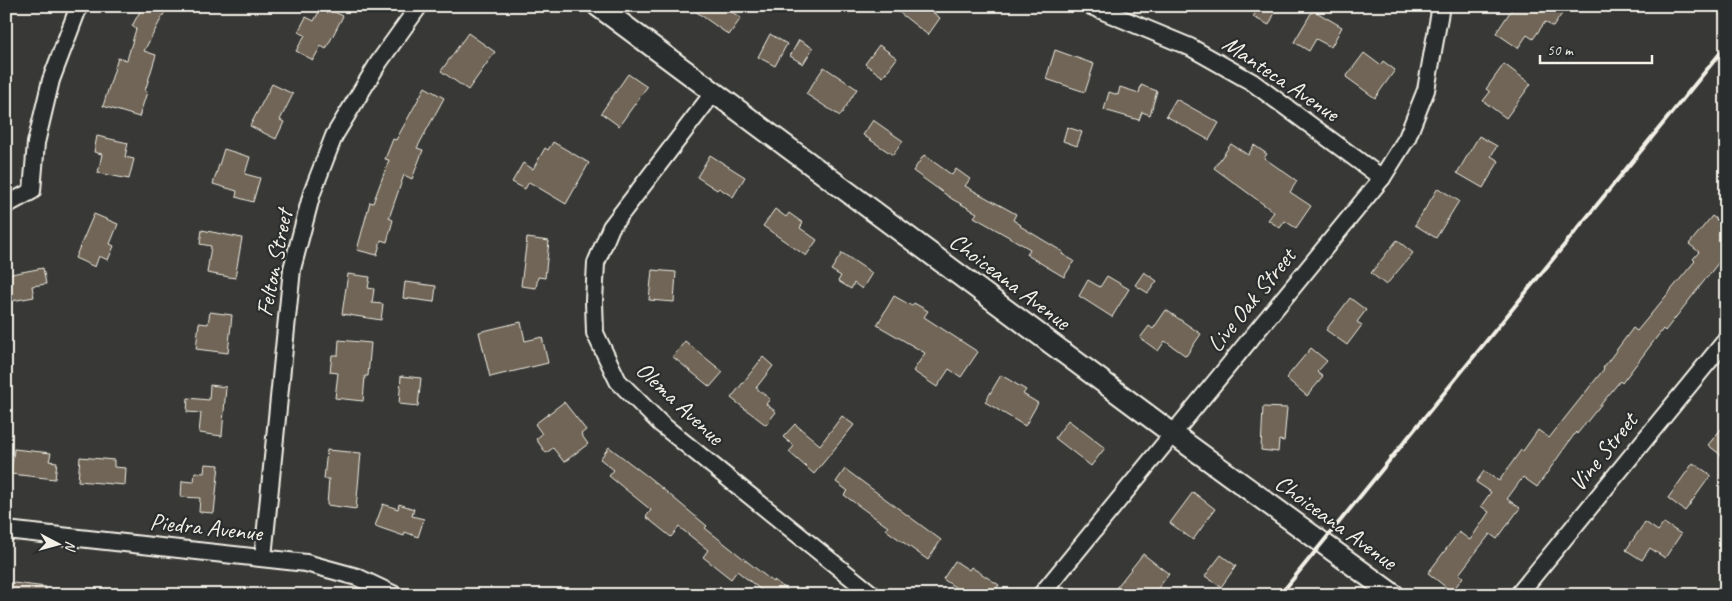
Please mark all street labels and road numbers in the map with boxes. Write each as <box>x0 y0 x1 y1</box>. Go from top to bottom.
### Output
street label: Manteca Avenue <box>1217 28 1347 129</box>
street label: Felton Street <box>249 204 300 319</box>
street label: Choiceana Avenue <box>944 226 1078 337</box>
street label: Live Oak Street <box>1200 240 1303 358</box>
street label: Olema Avenue <box>630 355 732 453</box>
street label: Vine Street <box>1562 405 1645 497</box>
street label: Choiceana Avenue <box>1269 468 1405 578</box>
street label: Piedra Avenue <box>148 506 266 548</box>

